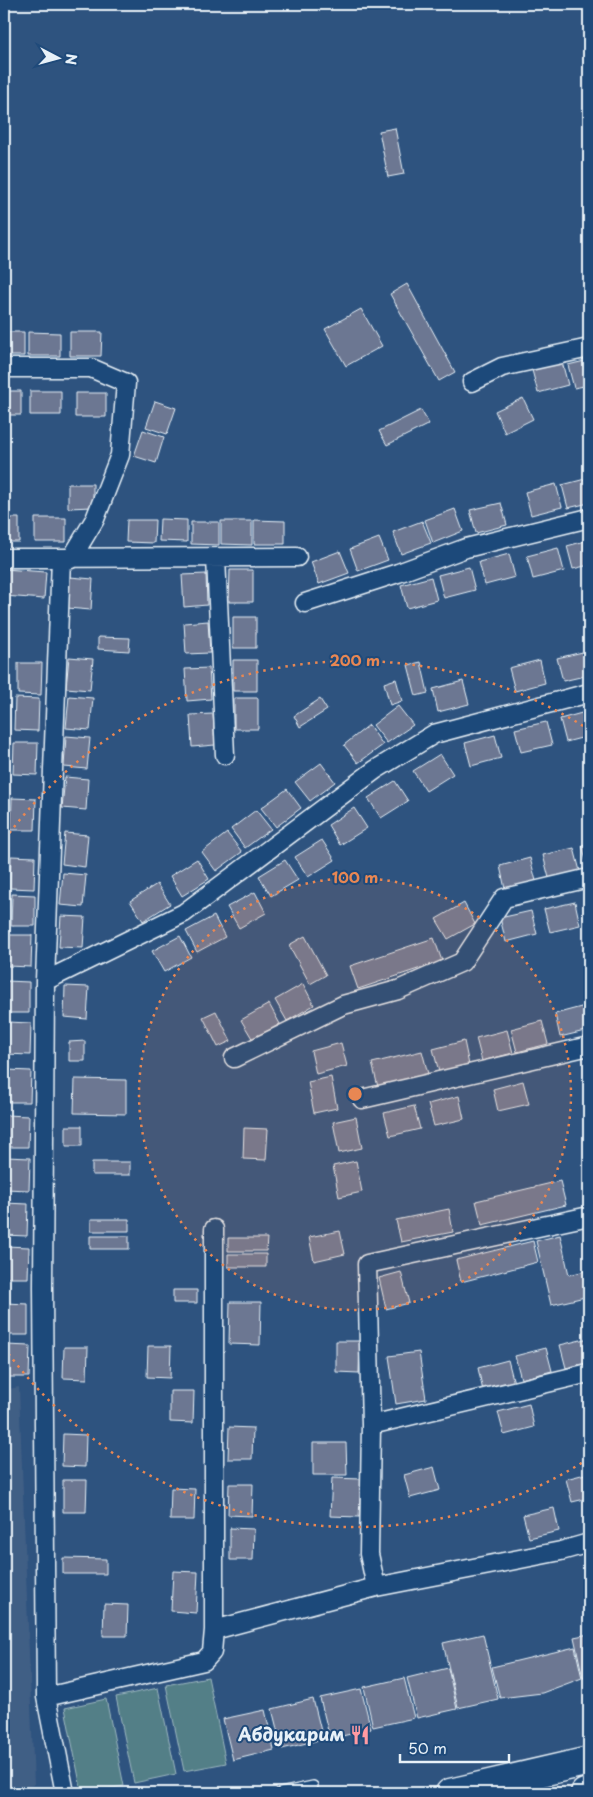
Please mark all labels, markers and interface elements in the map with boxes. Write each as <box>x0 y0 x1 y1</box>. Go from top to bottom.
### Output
north arrow <box>32 32 82 82</box>
text: N <box>60 53 82 66</box>
text: 200 m <box>330 648 380 671</box>
text: 100 m <box>332 865 378 888</box>
centre of rings <box>346 1085 364 1103</box>
place label: Абдукарим <box>237 1720 345 1747</box>
restaurant icon: Абдукарим <box>349 1724 371 1746</box>
scale bar <box>400 1732 509 1764</box>
text: 50 m <box>408 1736 447 1759</box>

